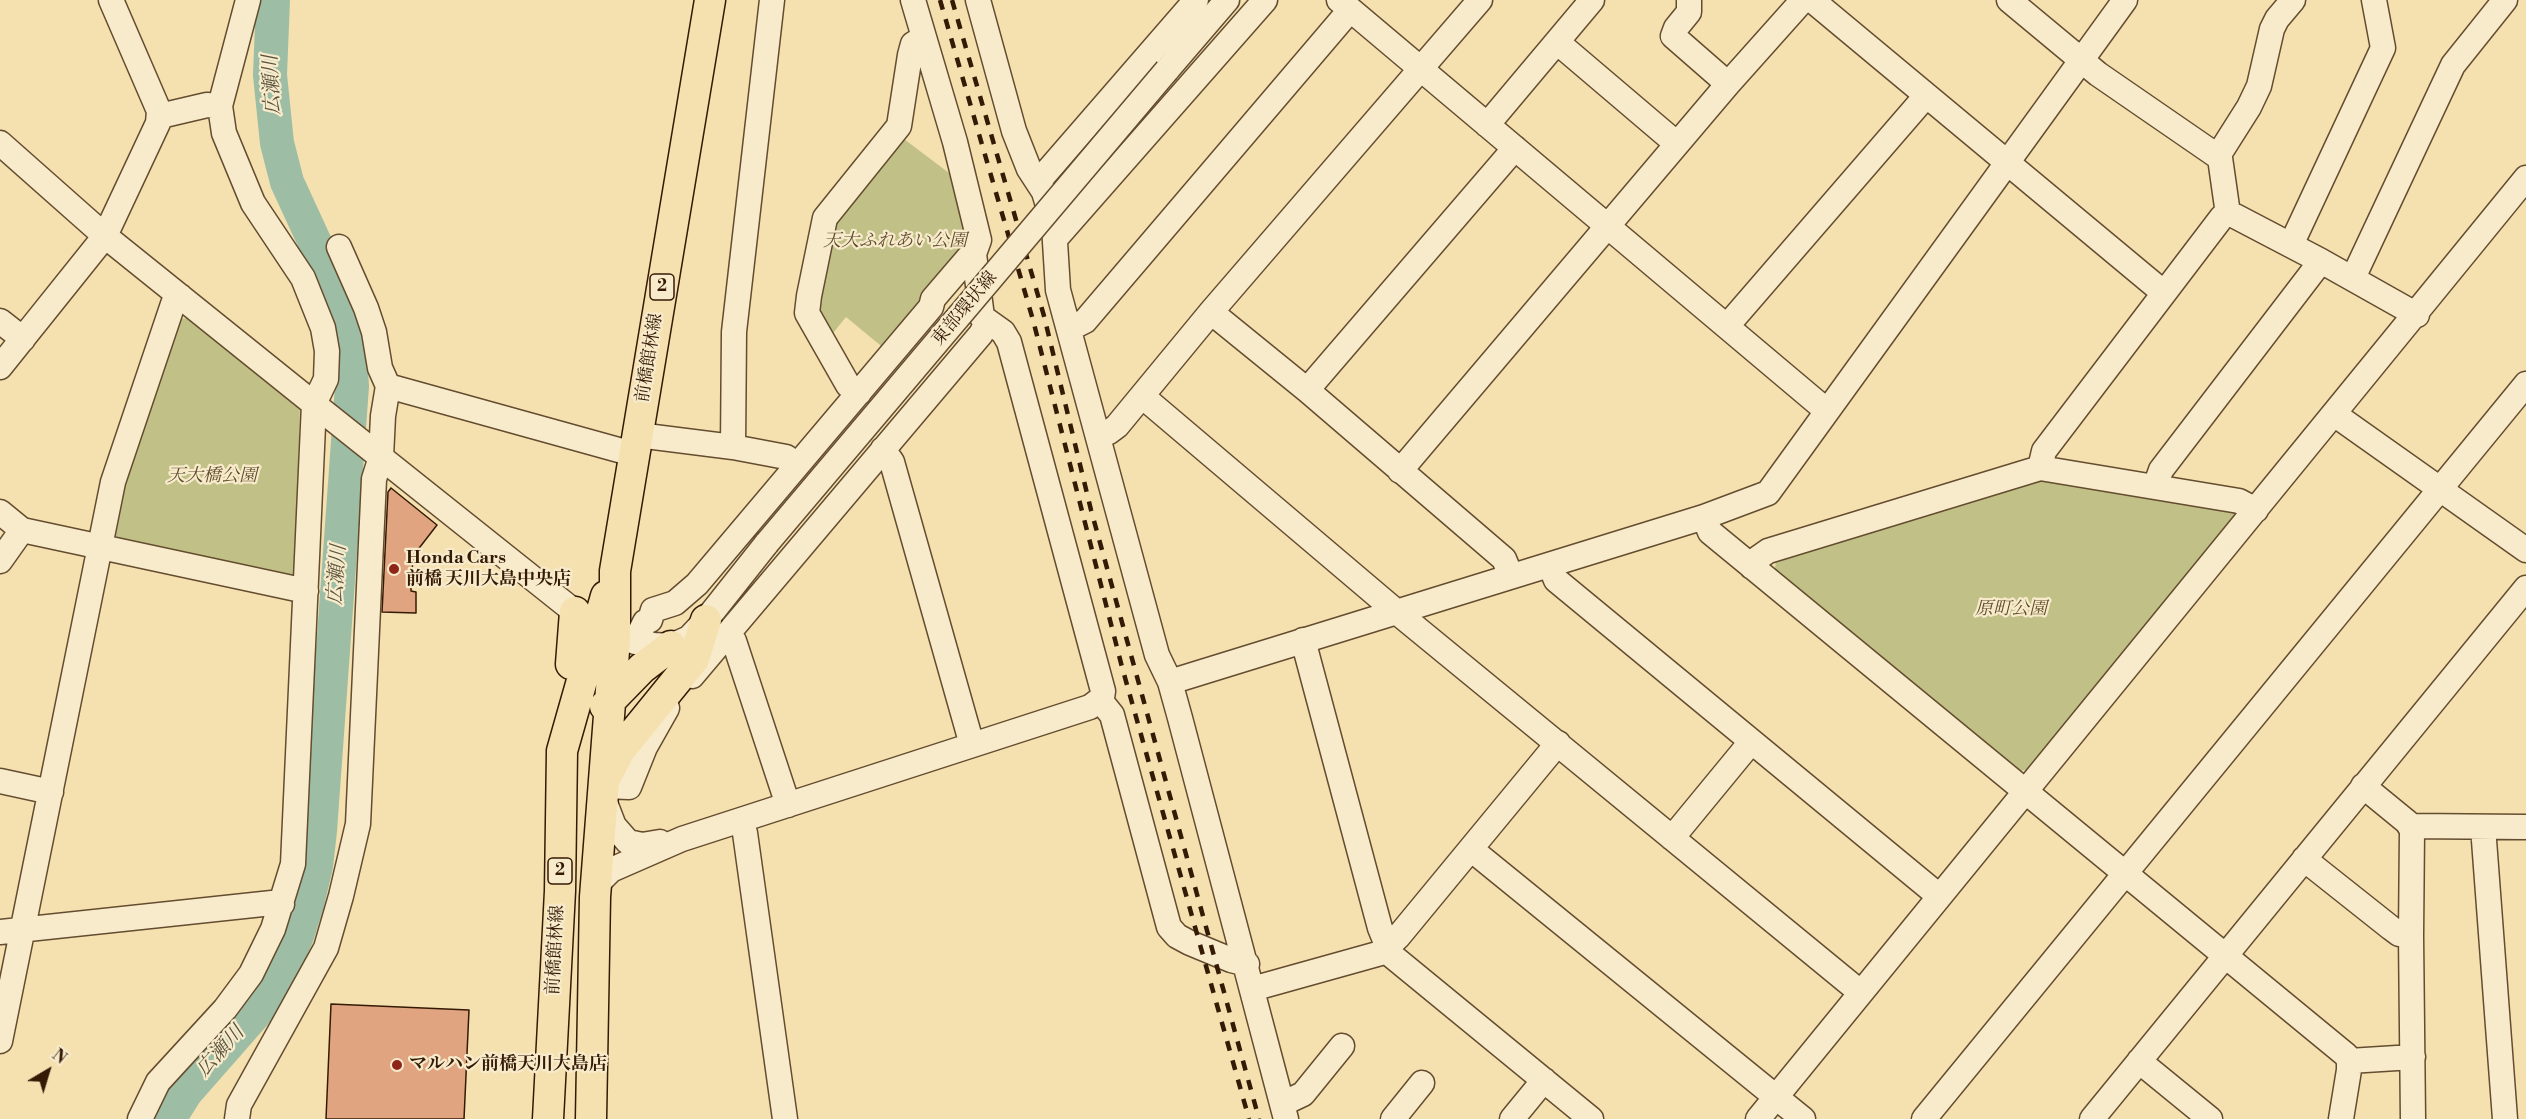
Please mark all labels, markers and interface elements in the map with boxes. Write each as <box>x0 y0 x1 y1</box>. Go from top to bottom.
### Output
water label: 広瀬川 <box>259 54 287 116</box>
park label: 天大ふれあい公園 <box>823 231 967 253</box>
street label: 東部環状線 <box>928 268 1002 350</box>
road number: 2 <box>650 274 674 300</box>
street label: 前橋館林線 <box>632 312 668 404</box>
park label: 天大橋公園 <box>167 466 257 488</box>
water label: 広瀬川 <box>324 544 352 606</box>
place label: Honda Cars 前橋 天川大島中央店 <box>406 548 571 590</box>
marker: Honda Cars 前橋 天川大島中央店 <box>387 562 401 576</box>
park label: 原町公園 <box>1975 599 2047 621</box>
road number: 2 <box>548 858 572 884</box>
street label: 前橋館林線 <box>543 904 569 996</box>
water label: 広瀬川 <box>192 1022 250 1082</box>
north arrow <box>18 1041 78 1101</box>
text: N <box>48 1045 70 1069</box>
place label: マルハン前橋天川大島店 <box>409 1054 607 1076</box>
marker: マルハン前橋天川大島店 <box>390 1058 404 1072</box>

